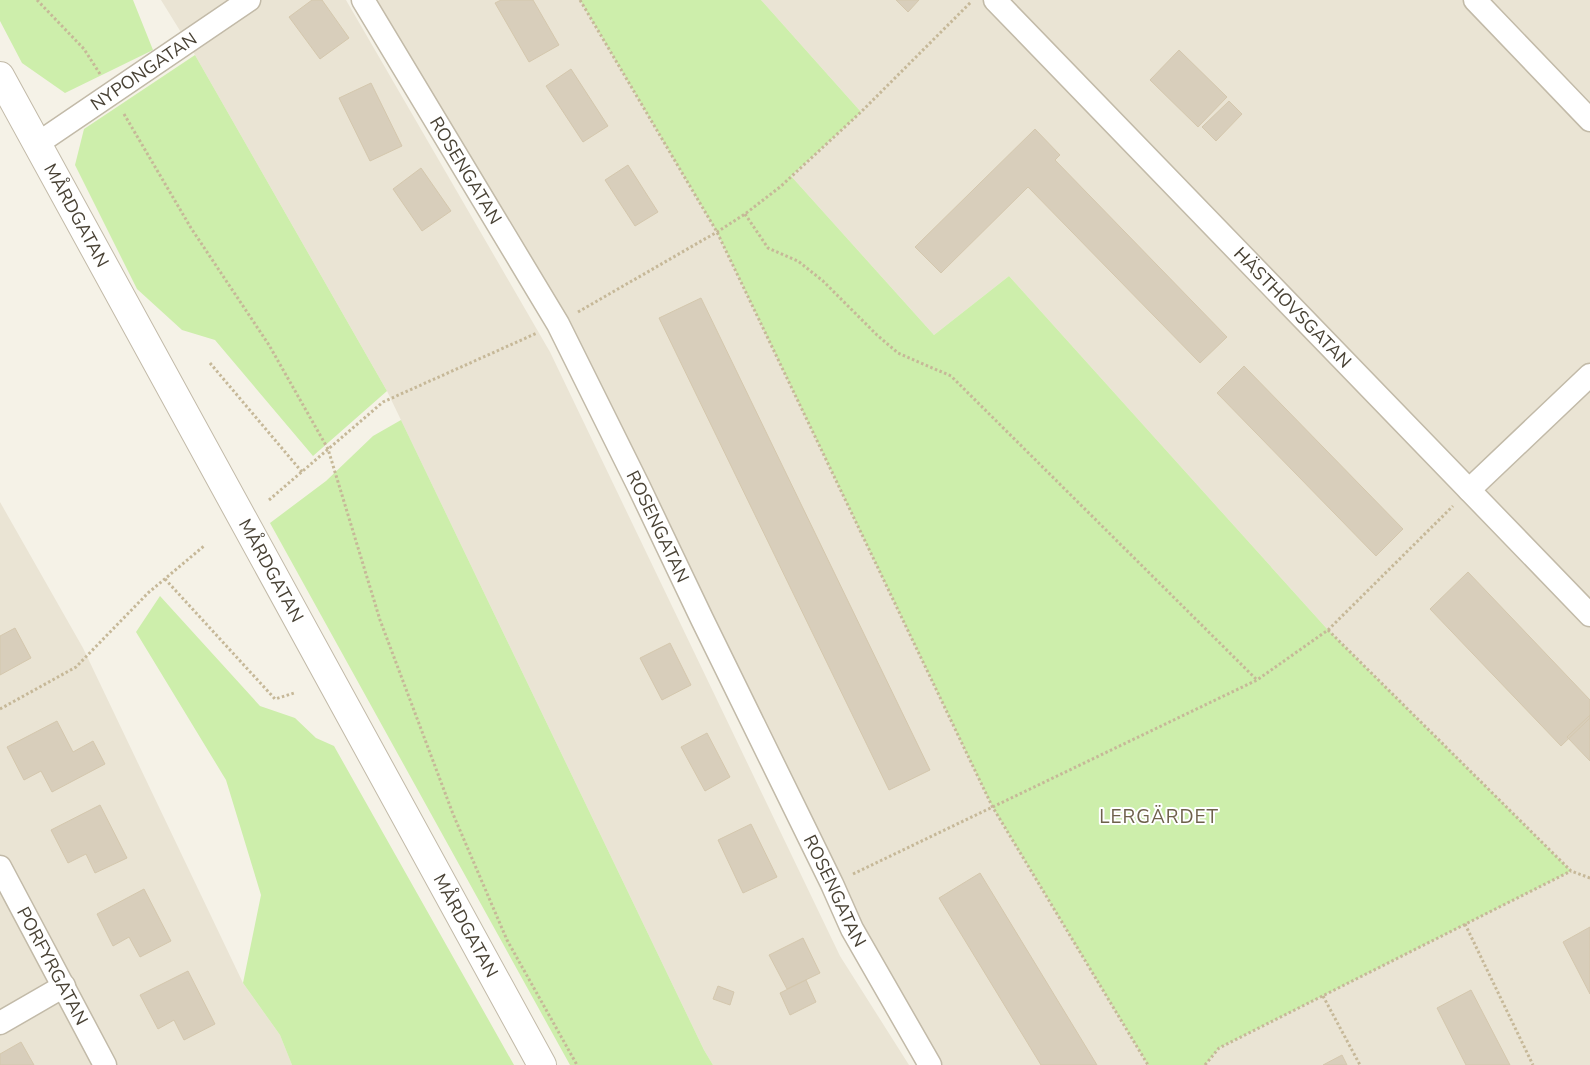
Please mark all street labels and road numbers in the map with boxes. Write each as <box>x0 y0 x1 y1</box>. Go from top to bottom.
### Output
street label: NYPONGATAN <box>86 27 202 116</box>
street label: ROSENGATAN <box>424 112 507 229</box>
street label: MÅRDGATAN <box>38 159 114 271</box>
street label: HÄSTHOVSGATAN <box>1228 242 1357 373</box>
street label: ROSENGATAN <box>621 467 695 587</box>
street label: MÅRDGATAN <box>233 515 309 627</box>
street label: ROSENGATAN <box>798 831 872 951</box>
street label: MÅRDGATAN <box>428 870 504 982</box>
street label: PORFYRGATAN <box>11 903 94 1029</box>

